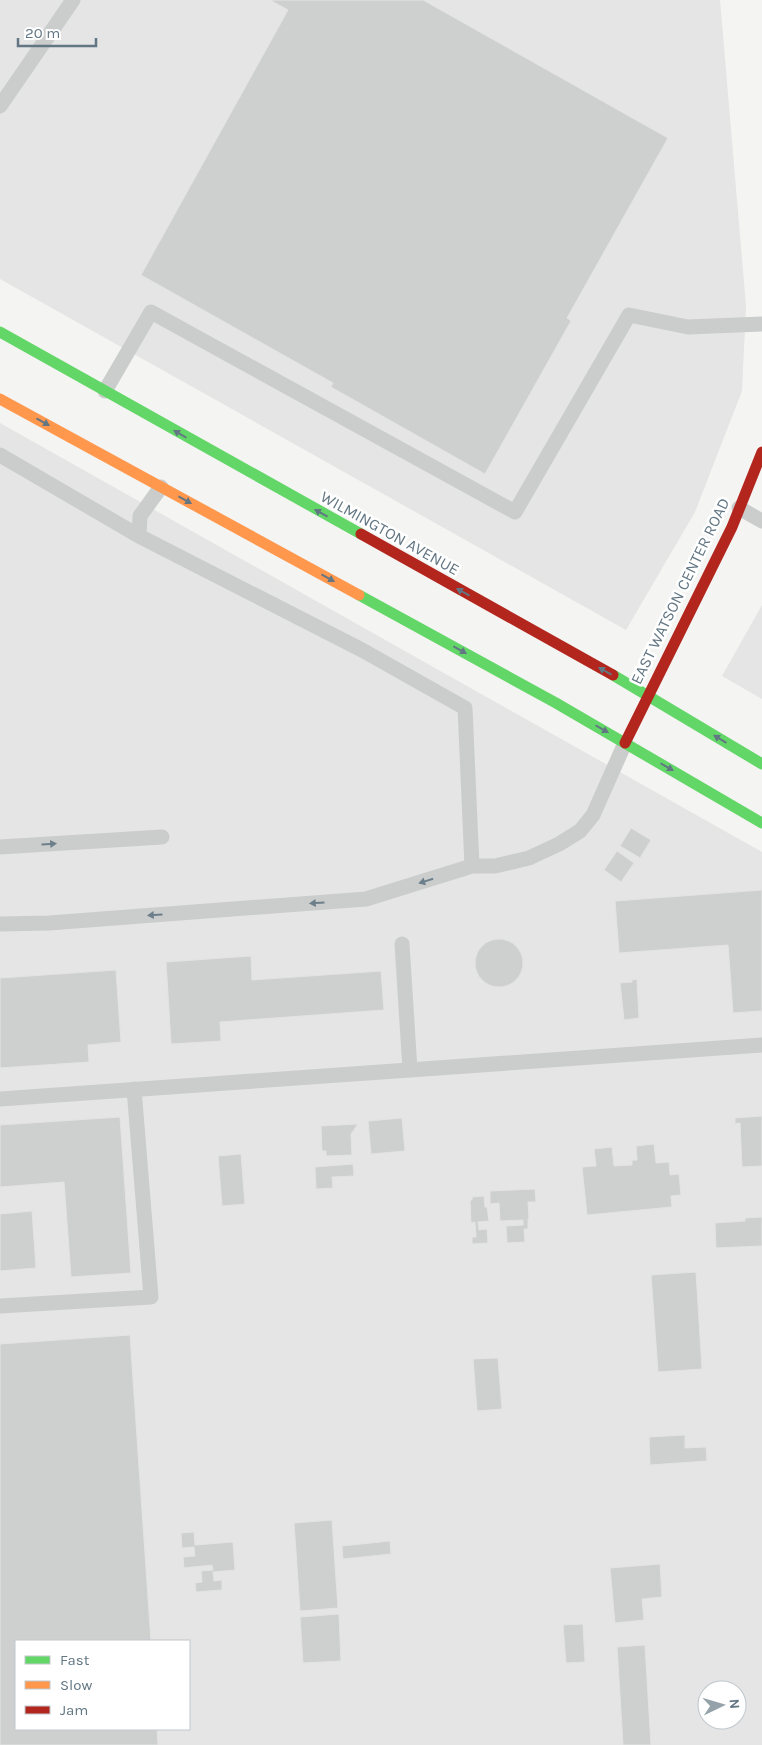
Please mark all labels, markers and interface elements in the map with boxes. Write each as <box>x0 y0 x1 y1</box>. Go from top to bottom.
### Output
scale bar <box>18 15 95 47</box>
text: 20 m <box>25 24 60 42</box>
one-way arrow <box>35 418 50 426</box>
one-way arrow <box>173 429 186 438</box>
street label: WILMINGTON AVENUE <box>317 487 463 579</box>
street label: EAST WATSON CENTER ROAD <box>627 495 733 687</box>
one-way arrow <box>178 496 193 504</box>
one-way arrow <box>314 509 329 517</box>
one-way arrow <box>321 574 335 582</box>
one-way arrow <box>456 588 471 596</box>
one-way arrow <box>452 646 467 654</box>
one-way arrow <box>598 667 612 676</box>
one-way arrow <box>595 725 608 734</box>
one-way arrow <box>714 735 727 744</box>
one-way arrow <box>661 763 674 772</box>
one-way arrow <box>41 839 57 847</box>
one-way arrow <box>418 878 433 885</box>
one-way arrow <box>309 899 325 907</box>
one-way arrow <box>147 911 163 919</box>
legend <box>15 1640 190 1730</box>
text: Fast <box>60 1651 90 1669</box>
text: Slow <box>60 1676 92 1694</box>
north arrow <box>697 1680 747 1730</box>
text: N <box>726 1698 743 1710</box>
text: Jam <box>60 1701 88 1719</box>

